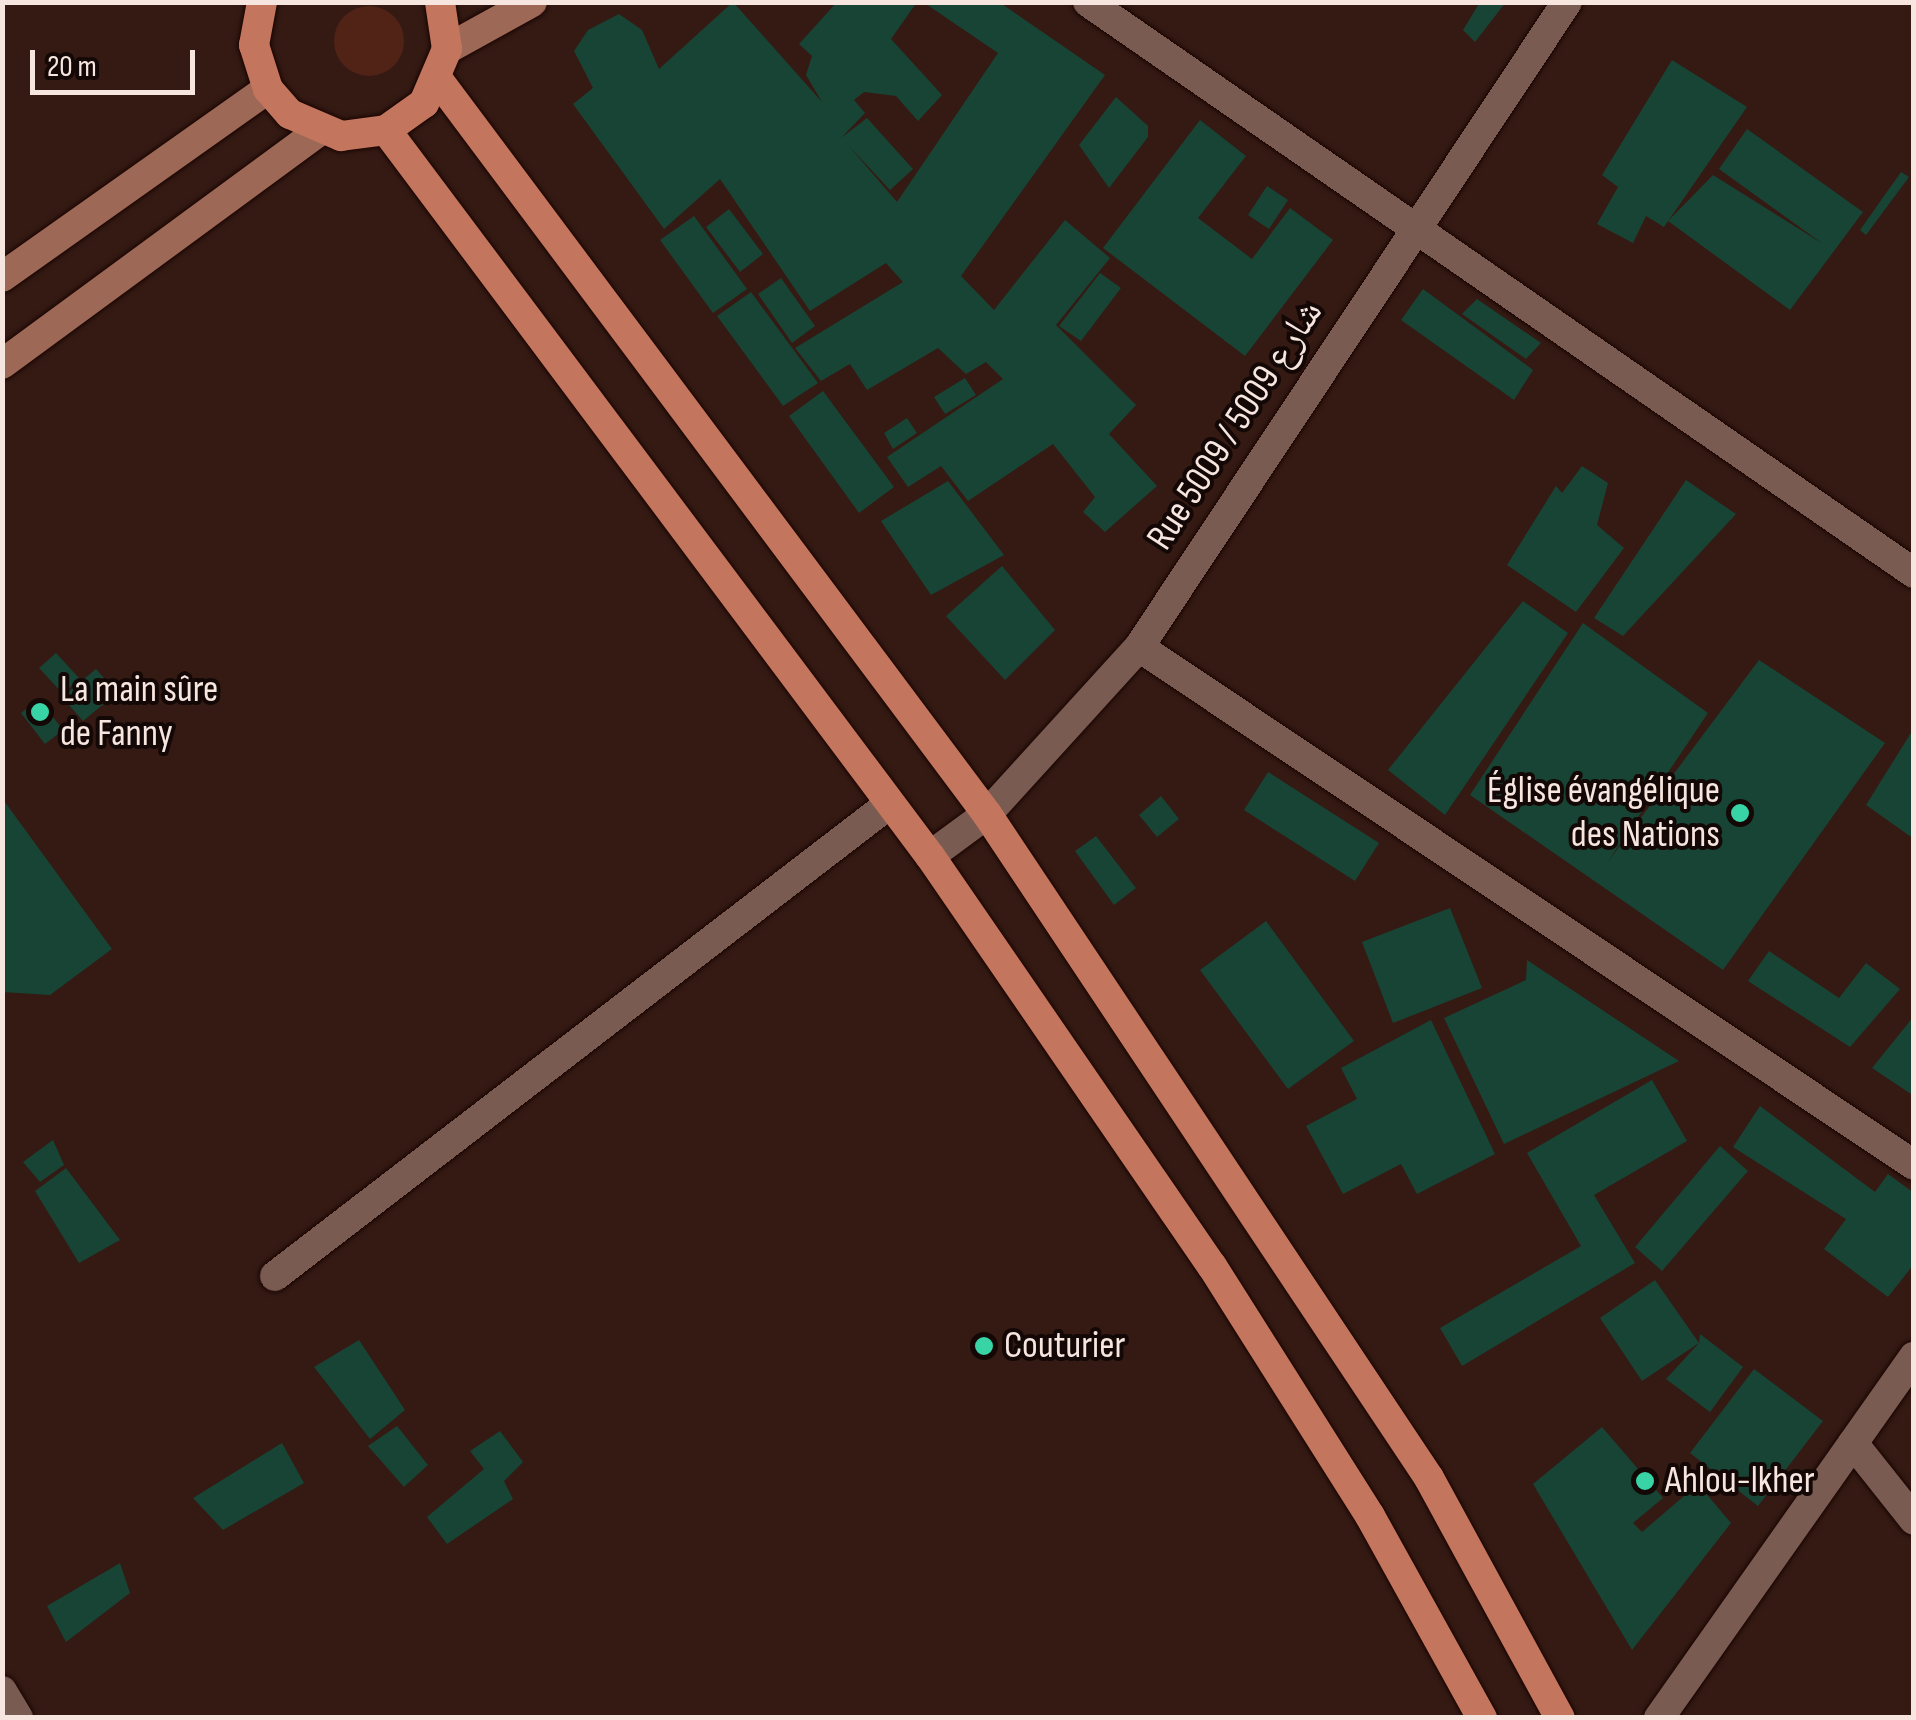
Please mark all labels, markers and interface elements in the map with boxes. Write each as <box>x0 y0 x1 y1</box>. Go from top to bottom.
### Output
scale bar <box>35 30 200 92</box>
text: 20 m <box>47 49 97 85</box>
street label: Rue 5009 / شارع 5009 <box>1137 292 1333 558</box>
place label: La main sûre de Fanny <box>60 667 218 756</box>
marker: La main sûre de Fanny <box>29 701 51 723</box>
place label: Église évangélique des Nations <box>1487 768 1720 858</box>
marker: Église évangélique des Nations <box>1729 802 1751 824</box>
place label: Couturier <box>1004 1323 1125 1369</box>
marker: Couturier <box>973 1335 995 1357</box>
place label: Ahlou-lkher <box>1665 1458 1815 1504</box>
marker: Ahlou-lkher <box>1634 1470 1656 1492</box>

